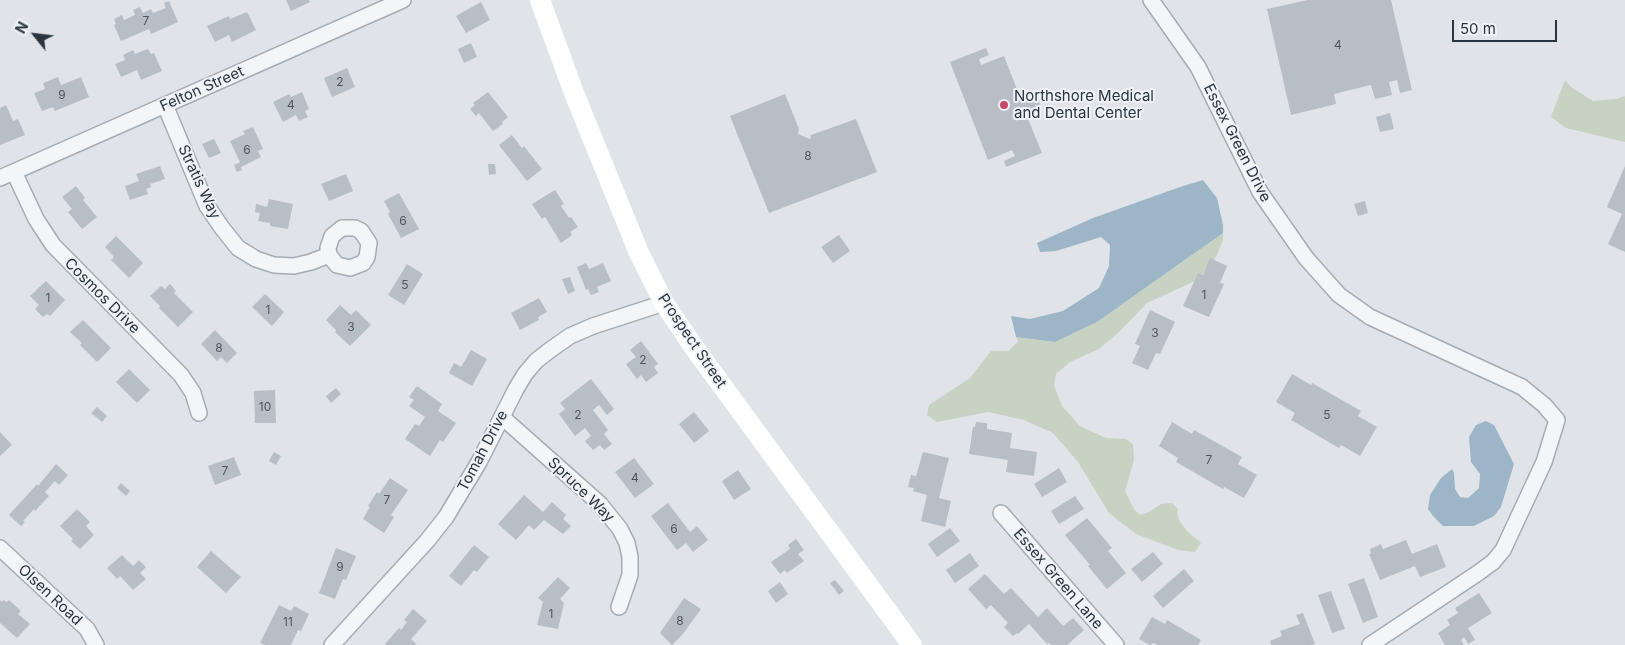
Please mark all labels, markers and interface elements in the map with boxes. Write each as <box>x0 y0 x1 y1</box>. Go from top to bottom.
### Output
north arrow <box>10 10 60 60</box>
scale bar <box>1455 10 1560 42</box>
house number: 7 <box>143 14 149 28</box>
text: N <box>11 19 31 36</box>
text: 50 m <box>1460 19 1496 38</box>
house number: 4 <box>1334 38 1342 52</box>
street label: Felton Street <box>157 62 247 116</box>
house number: 2 <box>336 75 344 89</box>
street label: Essex Green Drive <box>1199 81 1275 205</box>
place label: Northshore Medical and Dental Center <box>1014 87 1154 122</box>
house number: 9 <box>58 88 66 102</box>
house number: 4 <box>287 98 295 112</box>
marker: Northshore Medical and Dental Center <box>998 99 1010 111</box>
street label: Stratis Way <box>174 142 224 222</box>
house number: 6 <box>243 143 251 157</box>
house number: 8 <box>804 149 812 163</box>
house number: 6 <box>399 214 407 228</box>
street label: Cosmos Drive <box>61 255 143 337</box>
house number: 5 <box>401 278 409 292</box>
house number: 1 <box>1202 288 1206 302</box>
street label: Prospect Street <box>654 290 730 392</box>
house number: 1 <box>46 291 50 305</box>
house number: 1 <box>266 303 270 317</box>
house number: 3 <box>347 320 355 334</box>
house number: 3 <box>1151 326 1159 340</box>
house number: 8 <box>215 341 223 355</box>
house number: 2 <box>639 353 647 367</box>
house number: 10 <box>259 400 271 414</box>
street label: Tomah Drive <box>454 407 512 495</box>
house number: 2 <box>574 408 582 422</box>
house number: 5 <box>1323 408 1331 422</box>
house number: 7 <box>1206 453 1212 467</box>
street label: Spruce Way <box>544 454 618 526</box>
house number: 7 <box>222 464 228 478</box>
house number: 4 <box>631 471 639 485</box>
house number: 7 <box>384 493 390 507</box>
house number: 6 <box>670 522 678 536</box>
street label: Essex Green Lane <box>1009 525 1107 633</box>
house number: 9 <box>336 560 344 574</box>
street label: Olsen Road <box>14 561 86 629</box>
house number: 1 <box>549 607 553 621</box>
house number: 8 <box>676 614 684 628</box>
house number: 11 <box>283 615 293 629</box>

